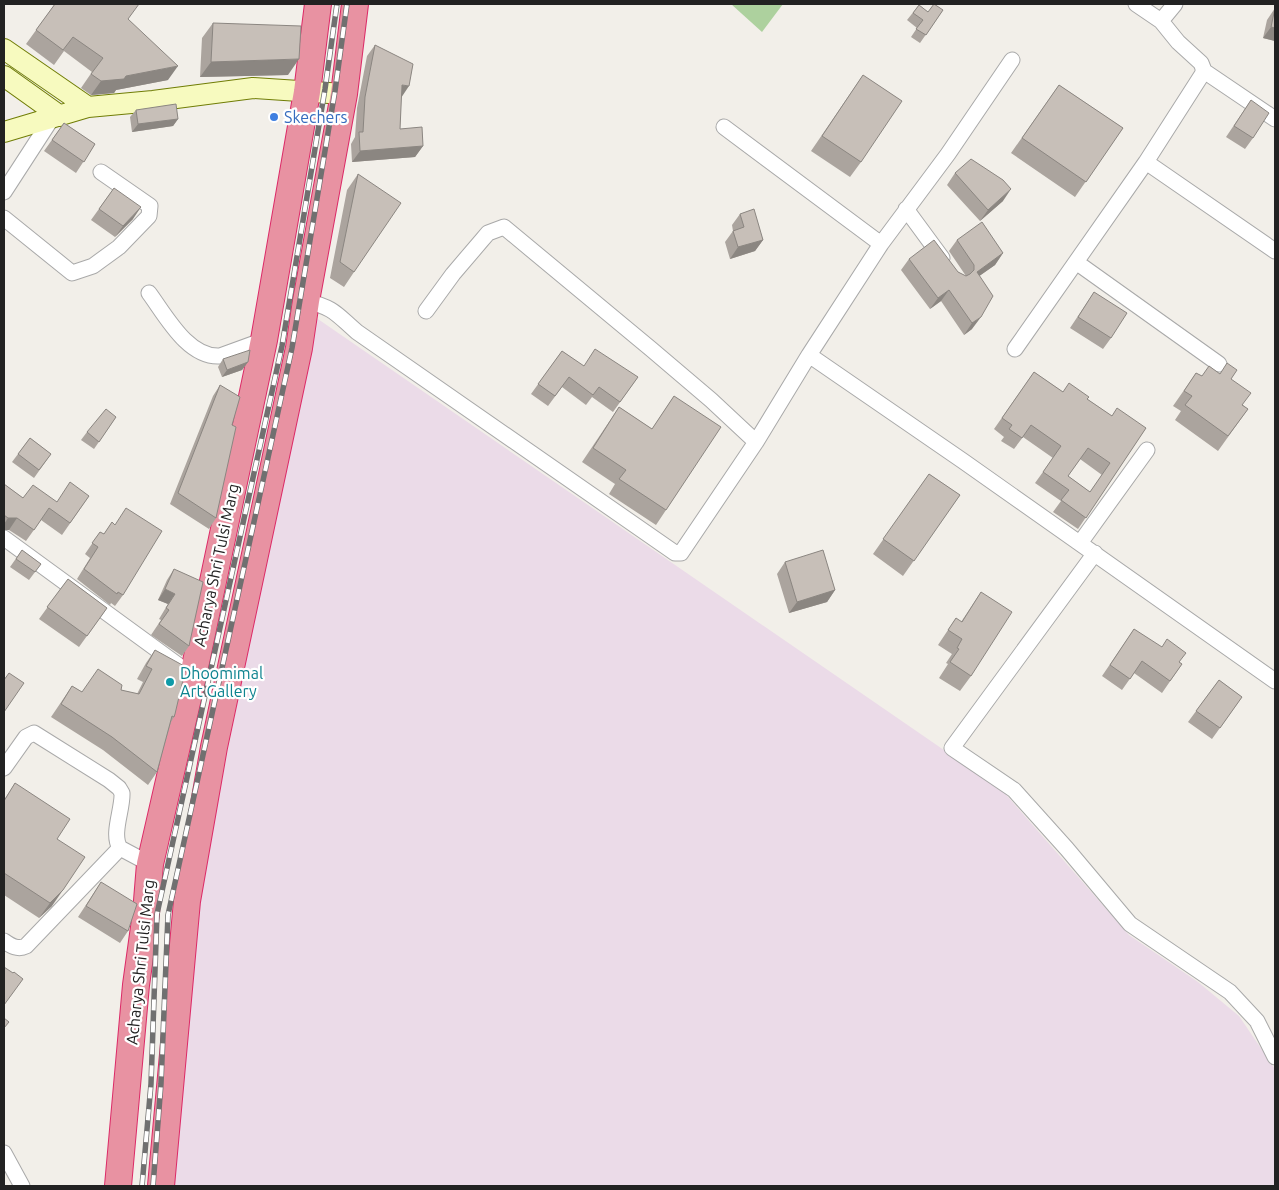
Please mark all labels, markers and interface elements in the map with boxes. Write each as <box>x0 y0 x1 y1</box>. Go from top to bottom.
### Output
place label: Skechers <box>284 108 347 126</box>
marker: Skechers <box>268 111 280 123</box>
street label: Acharya Shri Tulsi Marg <box>190 482 242 648</box>
place label: Dhoomimal Art Gallery <box>180 664 263 700</box>
marker: Dhoomimal Art Gallery <box>164 676 176 688</box>
street label: Acharya Shri Tulsi Marg <box>122 879 158 1045</box>

